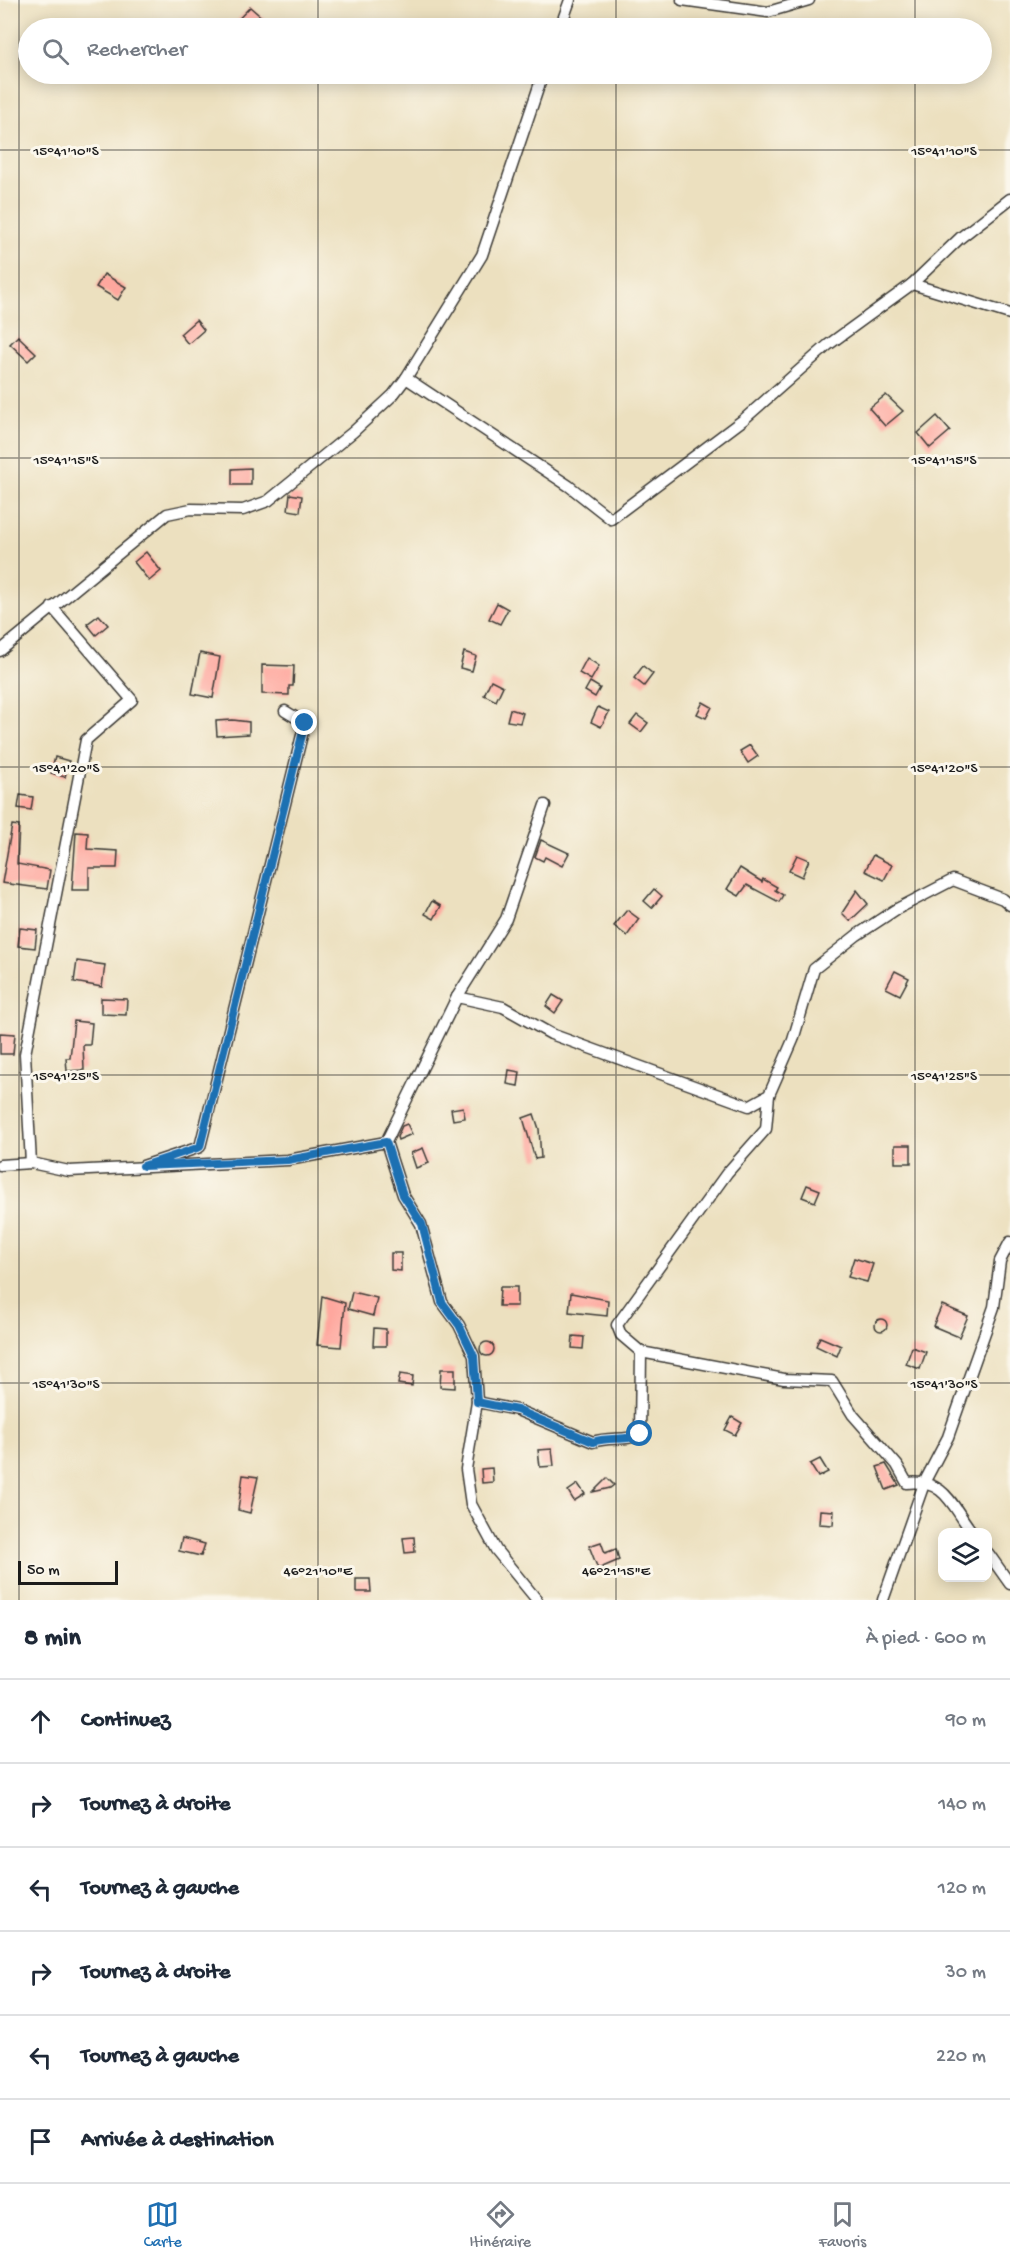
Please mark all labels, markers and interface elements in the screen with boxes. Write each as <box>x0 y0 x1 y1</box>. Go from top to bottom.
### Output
search box <box>18 18 992 84</box>
icon: search <box>39 35 72 68</box>
text: Rechercher <box>87 38 187 64</box>
text: 15°41'10"S <box>32 143 99 161</box>
text: 15°41'10"S <box>910 143 977 161</box>
text: 15°41'15"S <box>33 452 98 470</box>
text: 15°41'15"S <box>911 452 976 470</box>
route end <box>291 709 317 735</box>
text: 15°41'20"S <box>32 760 99 778</box>
text: 15°41'20"S <box>910 760 977 778</box>
text: 15°41'25"S <box>32 1068 99 1086</box>
text: 15°41'25"S <box>910 1068 977 1086</box>
text: 15°41'30"S <box>31 1376 100 1394</box>
text: 15°41'30"S <box>909 1376 978 1394</box>
route start <box>626 1420 652 1446</box>
map controls <box>938 1528 992 1582</box>
button: layers <box>938 1528 992 1582</box>
scale bar <box>18 1558 118 1586</box>
text: 50 m <box>27 1562 60 1581</box>
text: 46°21'10"E <box>284 1563 353 1581</box>
text: 46°21'15"E <box>582 1563 651 1581</box>
text: 8 min <box>24 1624 81 1655</box>
text: À pied · 600 m <box>866 1628 986 1651</box>
icon: ahead <box>24 1705 57 1738</box>
text: Continuez <box>81 1708 170 1734</box>
text: 90 m <box>946 1710 986 1733</box>
icon: right <box>24 1789 57 1822</box>
text: Tournez à droite <box>81 1792 230 1818</box>
text: 140 m <box>938 1794 986 1817</box>
icon: left <box>24 1873 57 1906</box>
text: Tournez à gauche <box>81 1876 239 1902</box>
text: 120 m <box>938 1878 986 1901</box>
icon: right <box>24 1957 57 1990</box>
text: Tournez à droite <box>81 1960 230 1986</box>
text: 30 m <box>945 1962 986 1985</box>
icon: left <box>24 2041 57 2074</box>
text: Tournez à gauche <box>81 2044 239 2070</box>
text: 220 m <box>936 2046 986 2069</box>
icon: arrive <box>24 2125 57 2158</box>
text: Arrivée à destination <box>81 2128 274 2154</box>
tab: Carte <box>144 2198 182 2253</box>
tab: Itinéraire <box>469 2198 531 2253</box>
tab: Favoris <box>819 2198 866 2253</box>

